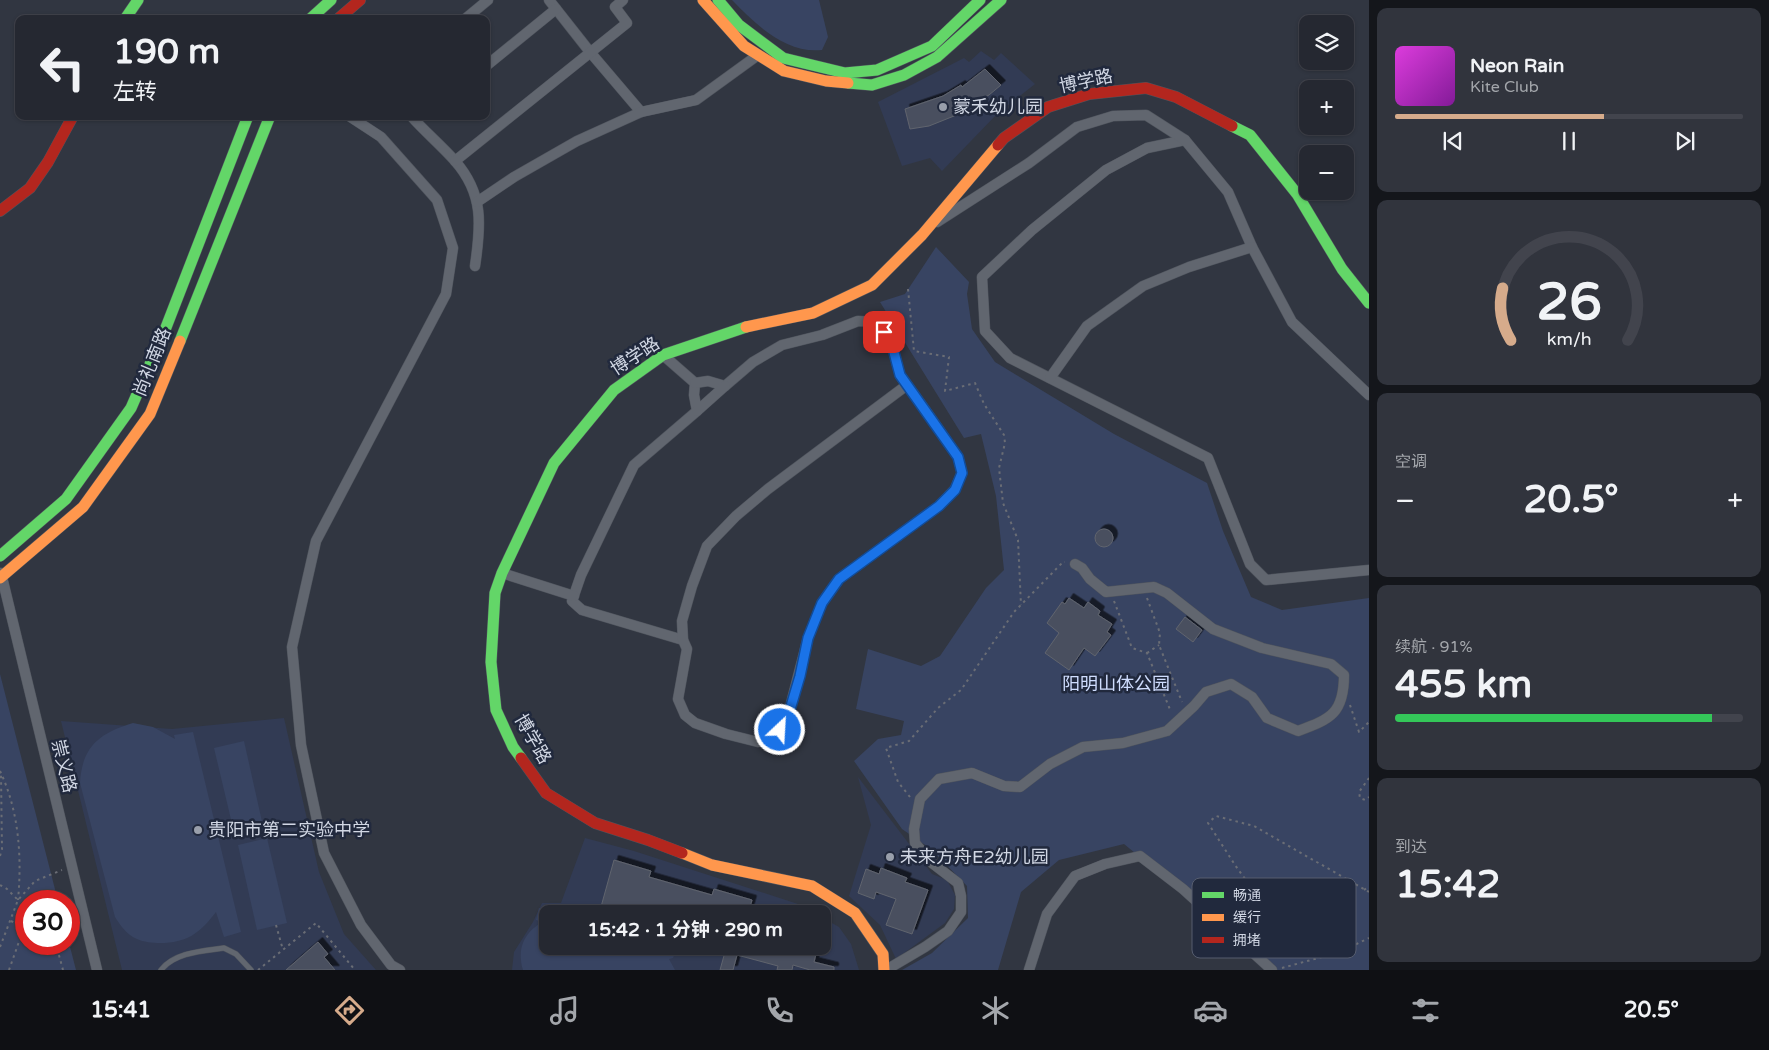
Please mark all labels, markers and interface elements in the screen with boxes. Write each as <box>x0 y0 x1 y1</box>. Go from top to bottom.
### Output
map controls <box>1299 15 1354 200</box>
button: layers <box>1299 15 1354 70</box>
text: 190 m <box>113 31 220 73</box>
icon: left <box>30 35 95 100</box>
text: Neon Rain <box>1470 55 1564 77</box>
street label: 博学路 <box>1057 65 1115 97</box>
text: Kite Club <box>1470 77 1539 97</box>
text: 左转 <box>113 79 157 105</box>
button: + <box>1299 80 1354 135</box>
place label: 蒙禾幼儿园 <box>953 96 1043 118</box>
marker: 蒙禾幼儿园 <box>937 101 949 113</box>
icon: previous <box>1439 127 1467 155</box>
icon: pause <box>1555 127 1583 155</box>
icon: next <box>1671 127 1699 155</box>
button: − <box>1299 145 1354 200</box>
text: 26 <box>1536 271 1602 334</box>
pin <box>863 311 905 353</box>
icon: arrive <box>870 318 898 346</box>
street label: 尚礼南路 <box>128 325 176 399</box>
text: km/h <box>1547 329 1591 350</box>
street label: 博学路 <box>606 332 664 380</box>
text: 空调 <box>1395 452 1427 472</box>
text: 20.5° <box>1524 477 1619 523</box>
text: − <box>1395 484 1415 518</box>
text: + <box>1727 484 1743 518</box>
text: 续航 · 91% <box>1395 637 1473 657</box>
text: 455 km <box>1395 662 1532 708</box>
park label: 阳明山体公园 <box>1062 673 1170 695</box>
position arrow <box>753 703 805 755</box>
street label: 博学路 <box>510 710 556 768</box>
street label: 崇义路 <box>47 737 81 795</box>
place label: 贵阳市第二实验中学 <box>208 819 370 841</box>
marker: 贵阳市第二实验中学 <box>192 824 204 836</box>
text: 到达 <box>1395 837 1427 857</box>
place label: 未来方舟E2幼儿园 <box>900 846 1049 868</box>
marker: 未来方舟E2幼儿园 <box>884 851 896 863</box>
text: 15:42 <box>1395 862 1500 908</box>
legend <box>1192 878 1356 958</box>
text: 畅通 <box>1233 887 1261 904</box>
speed limit sign: 30 <box>15 890 80 955</box>
text: 缓行 <box>1233 909 1261 926</box>
text: 15:42 · 1 分钟 · 290 m <box>587 919 783 941</box>
text: 拥堵 <box>1233 932 1261 949</box>
icon: directions <box>332 993 367 1028</box>
icon: music <box>547 993 582 1028</box>
icon: phone <box>762 993 797 1028</box>
icon: climate <box>978 993 1013 1028</box>
icon: car <box>1193 993 1228 1028</box>
icon: filters <box>1408 993 1443 1028</box>
text: 15:41 <box>90 997 151 1023</box>
text: 20.5° <box>1624 997 1679 1023</box>

